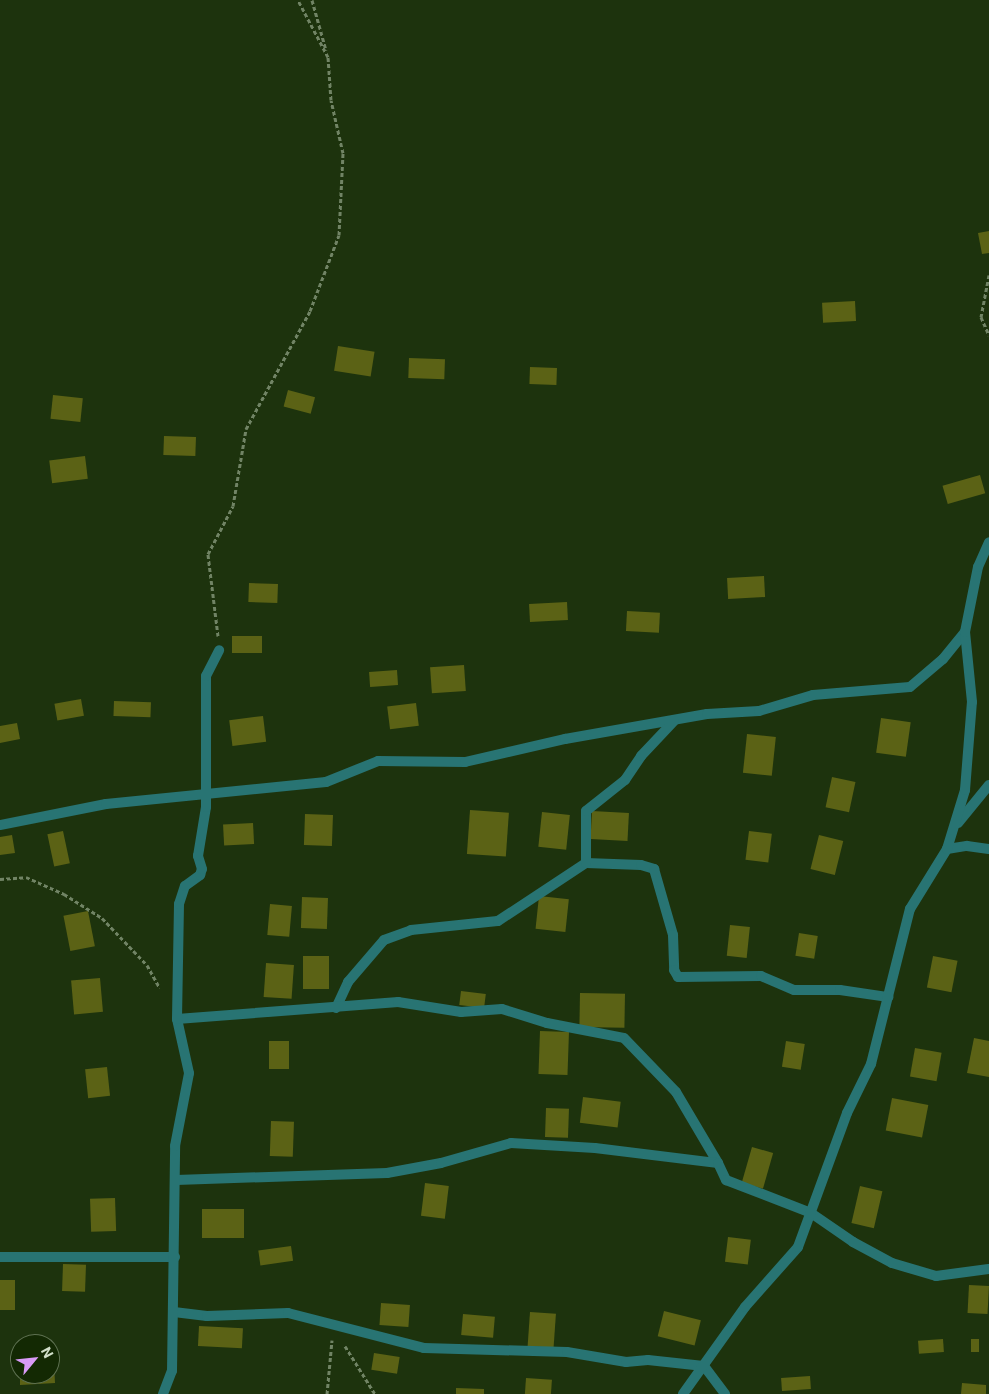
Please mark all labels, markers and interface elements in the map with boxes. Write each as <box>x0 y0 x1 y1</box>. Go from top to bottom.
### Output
north arrow <box>10 1334 60 1384</box>
text: N <box>38 1344 57 1361</box>

